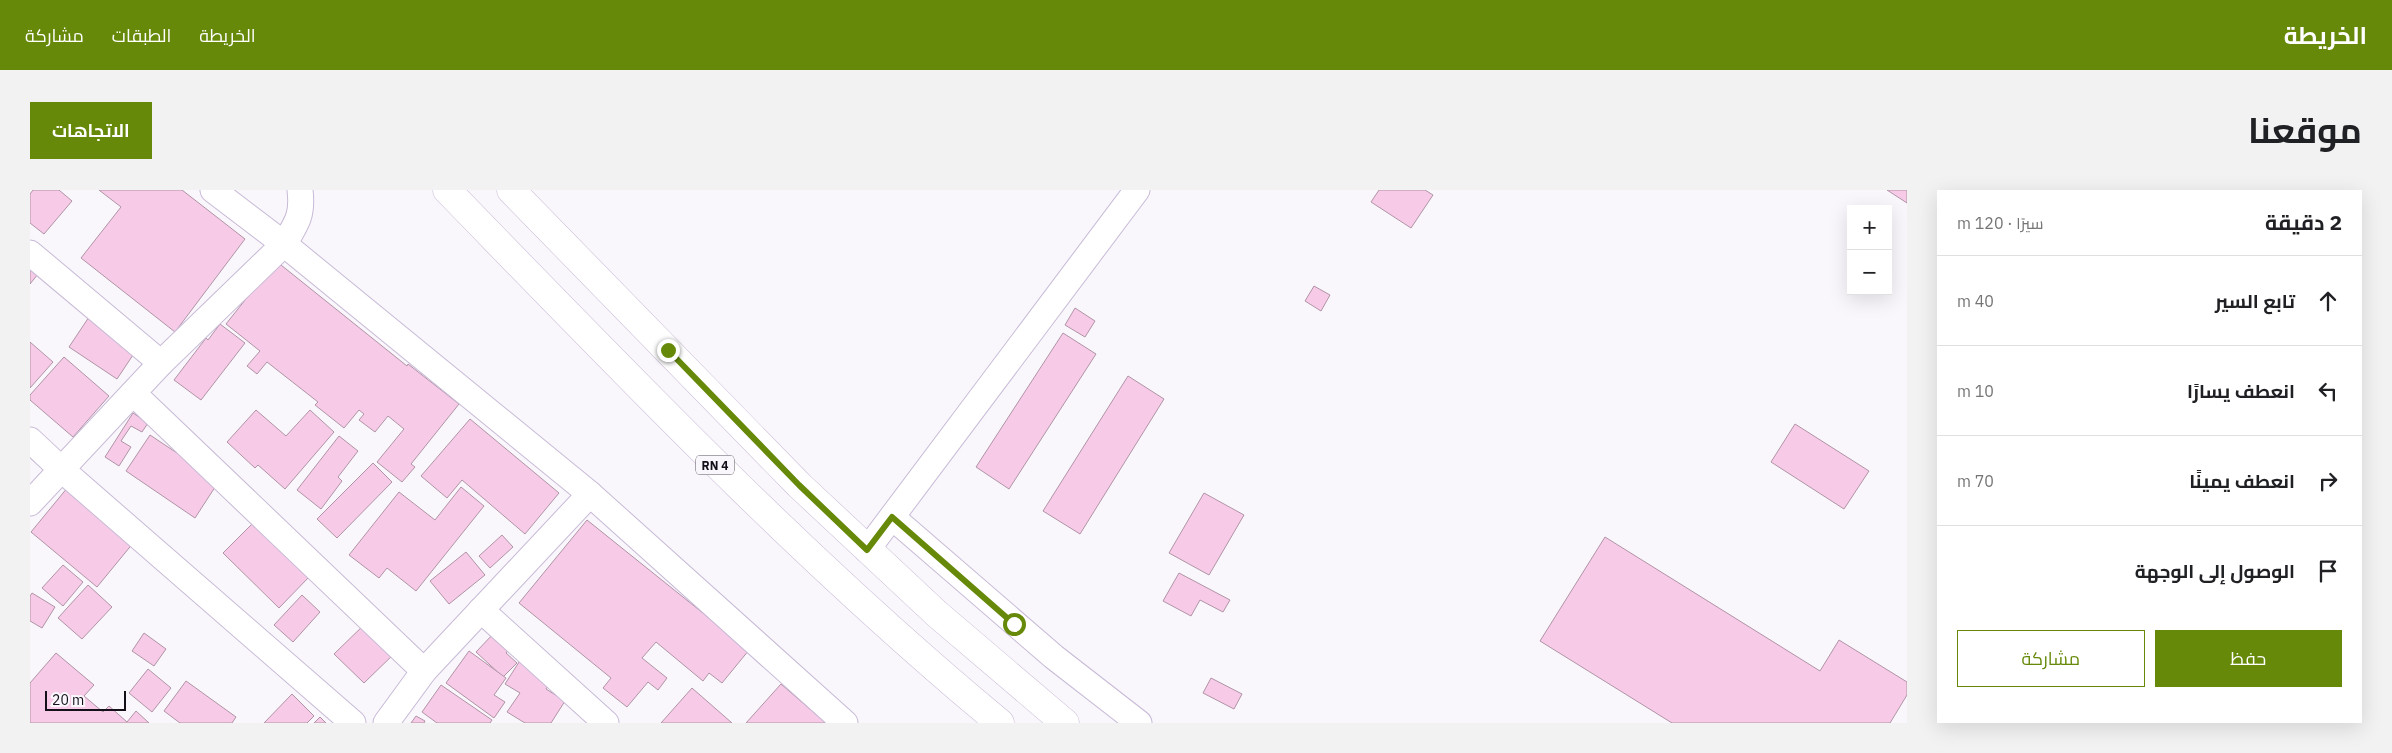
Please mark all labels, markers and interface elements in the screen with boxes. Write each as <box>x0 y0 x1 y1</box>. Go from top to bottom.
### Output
text: الخريطة <box>2284 19 2367 51</box>
text: مشاركة <box>25 24 84 47</box>
text: الطبقات <box>112 24 171 47</box>
text: الخريطة <box>199 24 256 47</box>
button: الاتجاهات <box>30 102 152 159</box>
text: موقعنا <box>2248 107 2362 153</box>
map controls <box>1847 205 1892 295</box>
button: + <box>1847 205 1892 250</box>
text: 2 دقيقة <box>2265 208 2342 236</box>
text: سيرًا · 120 m <box>1957 213 2043 233</box>
button: − <box>1847 250 1892 295</box>
icon: ahead <box>2314 287 2342 315</box>
text: تابع السير <box>2215 289 2295 313</box>
text: 40 m <box>1957 291 1994 311</box>
route end <box>657 339 680 362</box>
icon: left <box>2314 377 2342 405</box>
text: انعطف يسارًا <box>2187 379 2295 403</box>
text: 10 m <box>1957 381 1994 401</box>
road number: RN 4 <box>696 456 734 474</box>
icon: right <box>2314 467 2342 495</box>
text: انعطف يمينًا <box>2189 469 2295 493</box>
text: 70 m <box>1957 471 1994 491</box>
icon: arrive <box>2314 557 2342 585</box>
text: الوصول إلى الوجهة <box>2135 559 2295 583</box>
route start <box>1003 613 1026 636</box>
button: مشاركة <box>1957 630 2145 687</box>
button: حفظ <box>2155 630 2342 687</box>
scale bar <box>45 688 126 711</box>
text: 20 m <box>52 691 84 709</box>

